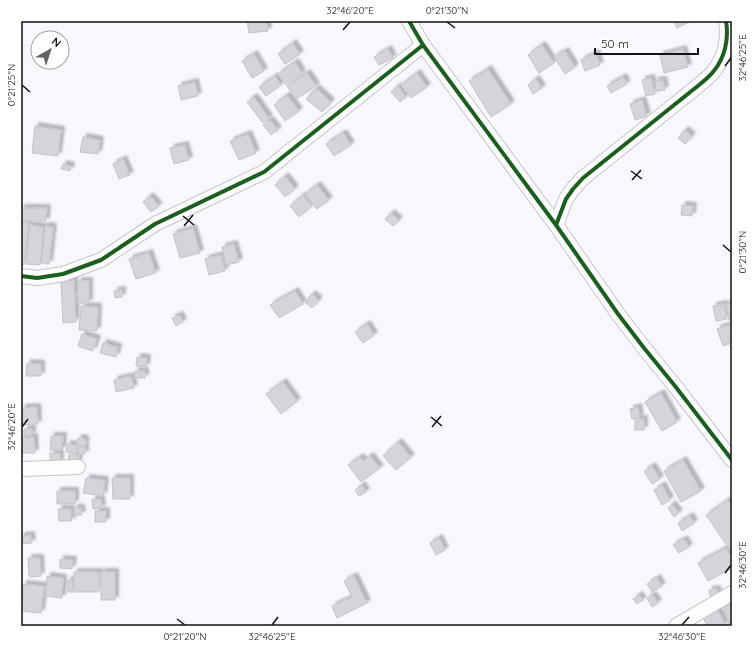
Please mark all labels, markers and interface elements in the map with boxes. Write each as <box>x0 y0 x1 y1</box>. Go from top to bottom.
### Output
text: 32°46'20"E <box>326 4 374 17</box>
text: 0°21'30"N <box>426 4 468 17</box>
north arrow <box>30 30 70 70</box>
scale bar <box>595 30 698 56</box>
text: N <box>49 34 64 50</box>
text: 32°46'25"E <box>736 34 749 82</box>
text: 50 m <box>601 36 629 51</box>
text: 0°21'25"N <box>5 64 18 106</box>
text: 0°21'30"N <box>736 231 749 273</box>
text: 32°46'20"E <box>5 403 18 451</box>
text: 32°46'30"E <box>736 541 749 589</box>
text: 0°21'20"N <box>163 630 207 643</box>
text: 32°46'25"E <box>248 630 296 643</box>
text: 32°46'30"E <box>658 630 706 643</box>

